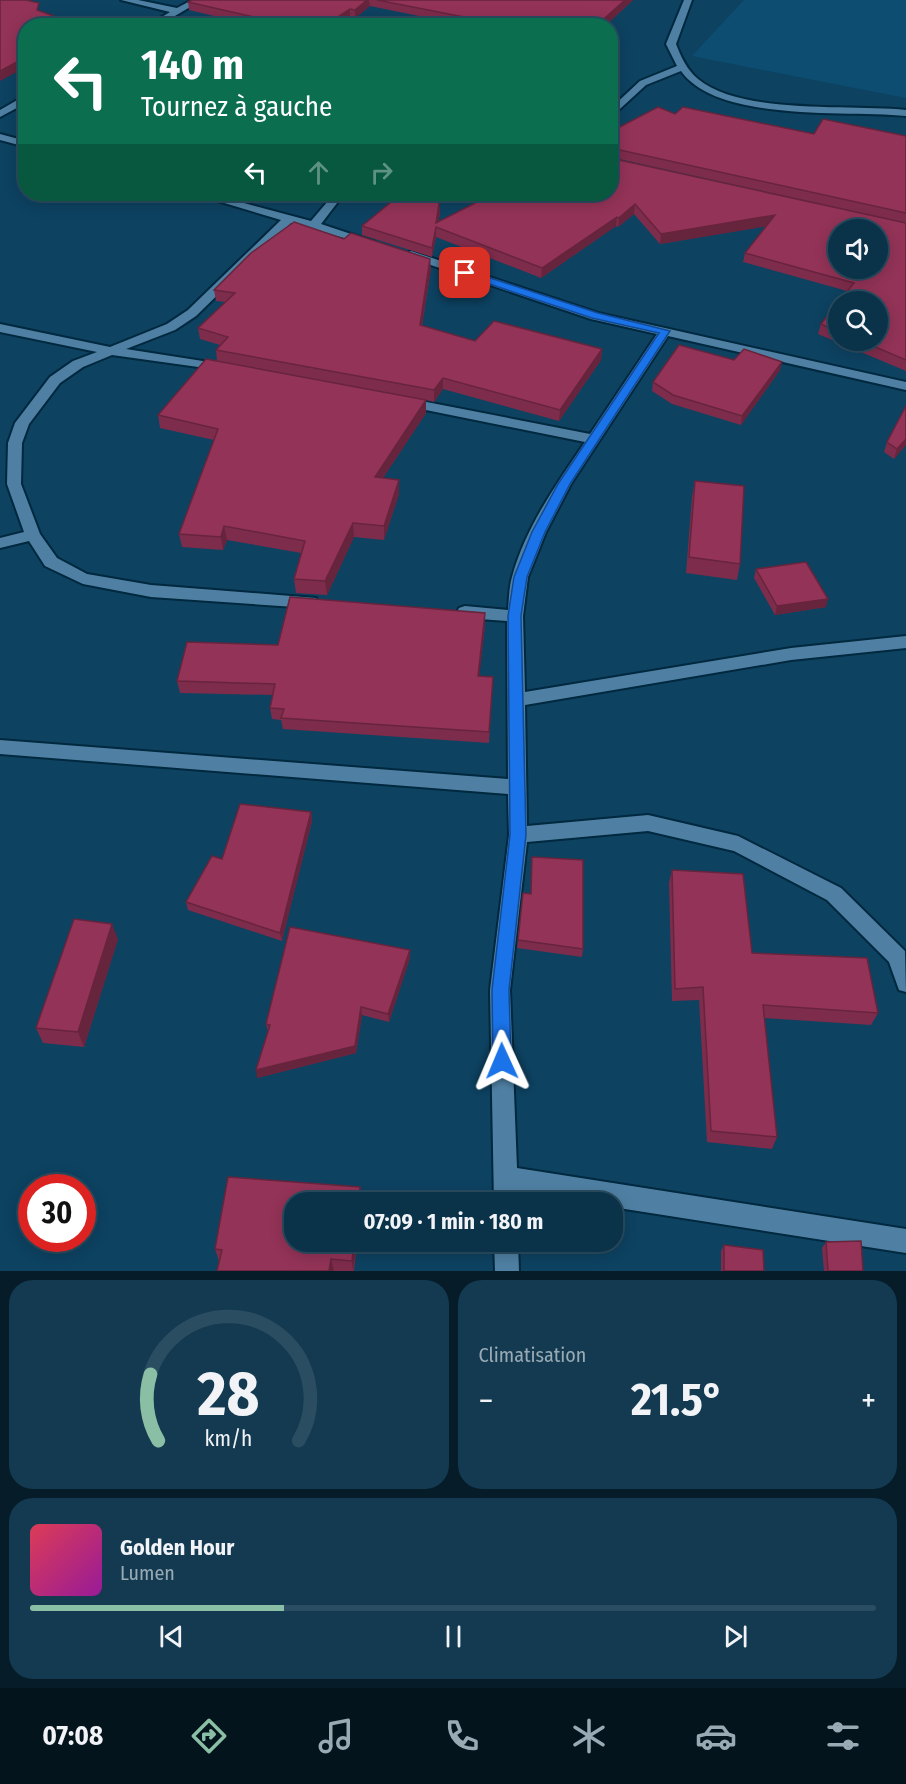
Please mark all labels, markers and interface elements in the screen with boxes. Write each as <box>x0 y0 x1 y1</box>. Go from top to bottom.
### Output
text: 140 m <box>141 40 244 90</box>
icon: left <box>42 42 120 120</box>
text: Tournez à gauche <box>141 91 332 123</box>
icon: left <box>239 156 272 189</box>
icon: ahead <box>302 156 335 189</box>
icon: right <box>365 156 398 189</box>
map controls <box>828 219 888 351</box>
button: sound <box>828 219 888 279</box>
pin <box>439 247 490 298</box>
icon: arrive <box>448 256 481 289</box>
button: search <box>828 291 888 351</box>
position arrow <box>470 1029 534 1093</box>
speed limit sign: 30 <box>18 1174 96 1252</box>
text: 07:09 · 1 min · 180 m <box>364 1208 543 1235</box>
text: Climatisation <box>479 1343 586 1367</box>
text: 28 <box>197 1357 260 1432</box>
text: 21.5° <box>631 1373 723 1427</box>
text: − <box>479 1381 493 1421</box>
text: + <box>861 1381 876 1421</box>
text: km/h <box>205 1427 253 1453</box>
text: Golden Hour <box>120 1534 234 1561</box>
text: Lumen <box>120 1561 175 1585</box>
icon: previous <box>155 1620 188 1653</box>
icon: pause <box>437 1620 470 1653</box>
icon: next <box>719 1620 752 1653</box>
icon: directions <box>188 1715 230 1757</box>
icon: music <box>315 1715 357 1757</box>
icon: phone <box>441 1715 483 1757</box>
icon: climate <box>568 1715 610 1757</box>
icon: car <box>695 1715 737 1757</box>
icon: filters <box>822 1715 864 1757</box>
text: 07:08 <box>42 1720 103 1752</box>

